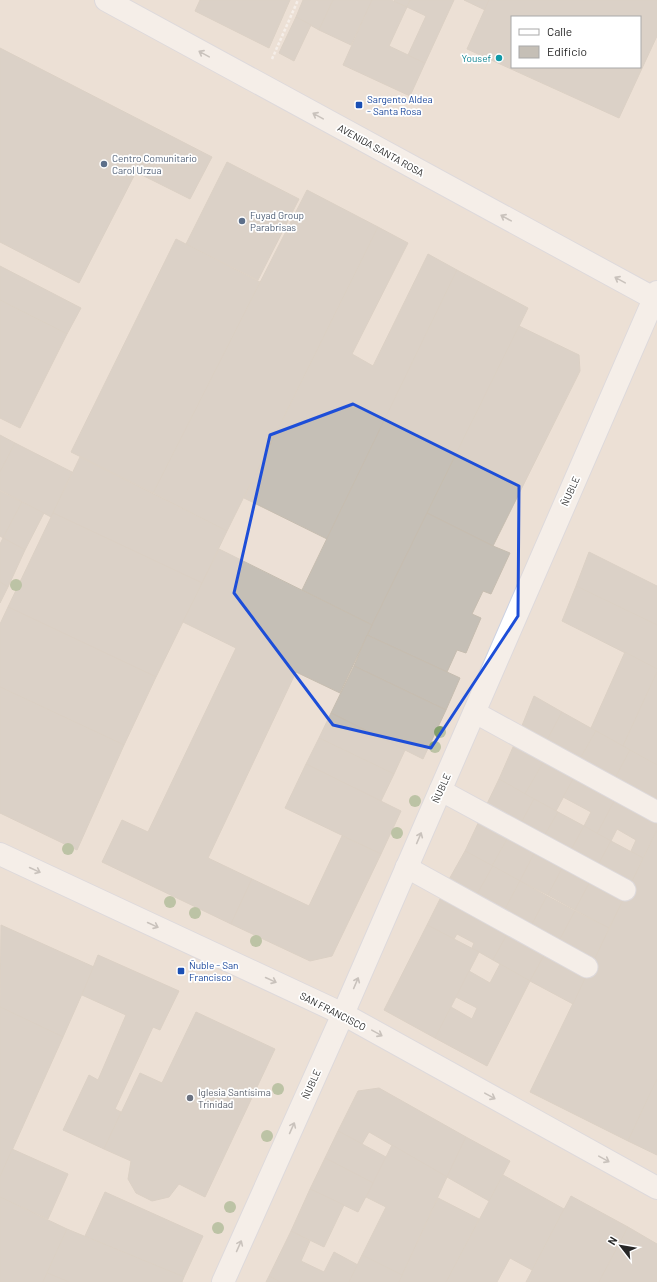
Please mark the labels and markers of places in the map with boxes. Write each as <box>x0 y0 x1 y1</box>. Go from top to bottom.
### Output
place label: Yousef <box>462 52 491 64</box>
marker: Yousef <box>494 53 504 63</box>
place label: Sargento Aldea - Santa Rosa <box>367 93 433 117</box>
marker: Sargento Aldea - Santa Rosa <box>354 100 364 110</box>
place label: Centro Comunitario Carol Urzua <box>112 152 197 176</box>
marker: Centro Comunitario Carol Urzua <box>99 159 109 169</box>
place label: Fuyad Group Parabrisas <box>250 209 304 233</box>
marker: Fuyad Group Parabrisas <box>237 216 247 226</box>
place label: Ñuble - San Francisco <box>189 959 238 983</box>
marker: Ñuble - San Francisco <box>176 966 186 976</box>
place label: Iglesia Santísima Trinidad <box>198 1086 271 1110</box>
marker: Iglesia Santísima Trinidad <box>185 1093 195 1103</box>

